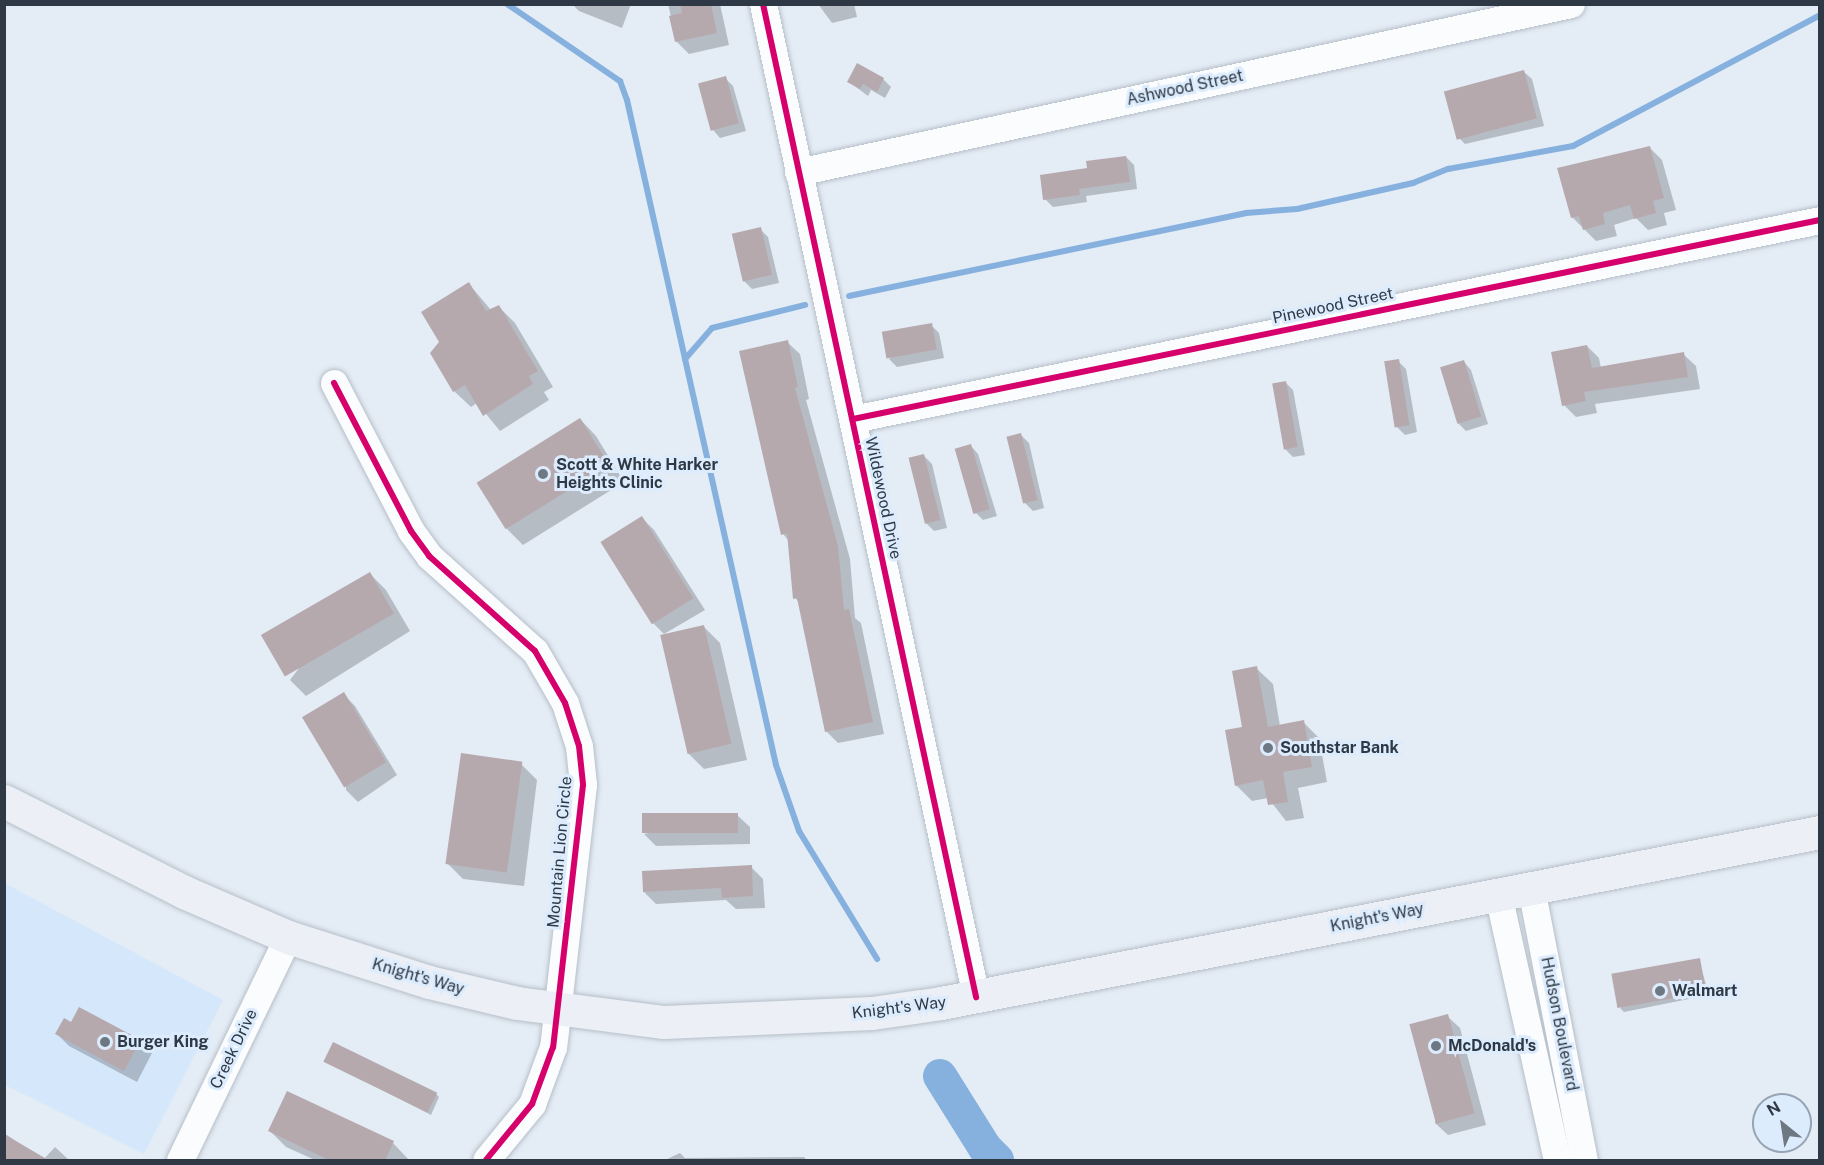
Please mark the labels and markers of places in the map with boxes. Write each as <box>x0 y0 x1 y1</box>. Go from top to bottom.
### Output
place label: Scott & White Harker Heights Clinic <box>556 455 718 493</box>
marker: Scott & White Harker Heights Clinic <box>534 465 552 483</box>
place label: Southstar Bank <box>1280 738 1399 758</box>
marker: Southstar Bank <box>1261 741 1275 755</box>
place label: Walmart <box>1672 981 1737 1001</box>
marker: Walmart <box>1653 984 1667 998</box>
place label: Burger King <box>117 1032 209 1052</box>
marker: Burger King <box>98 1035 112 1049</box>
place label: McDonald's <box>1448 1036 1536 1056</box>
marker: McDonald's <box>1429 1039 1443 1053</box>

